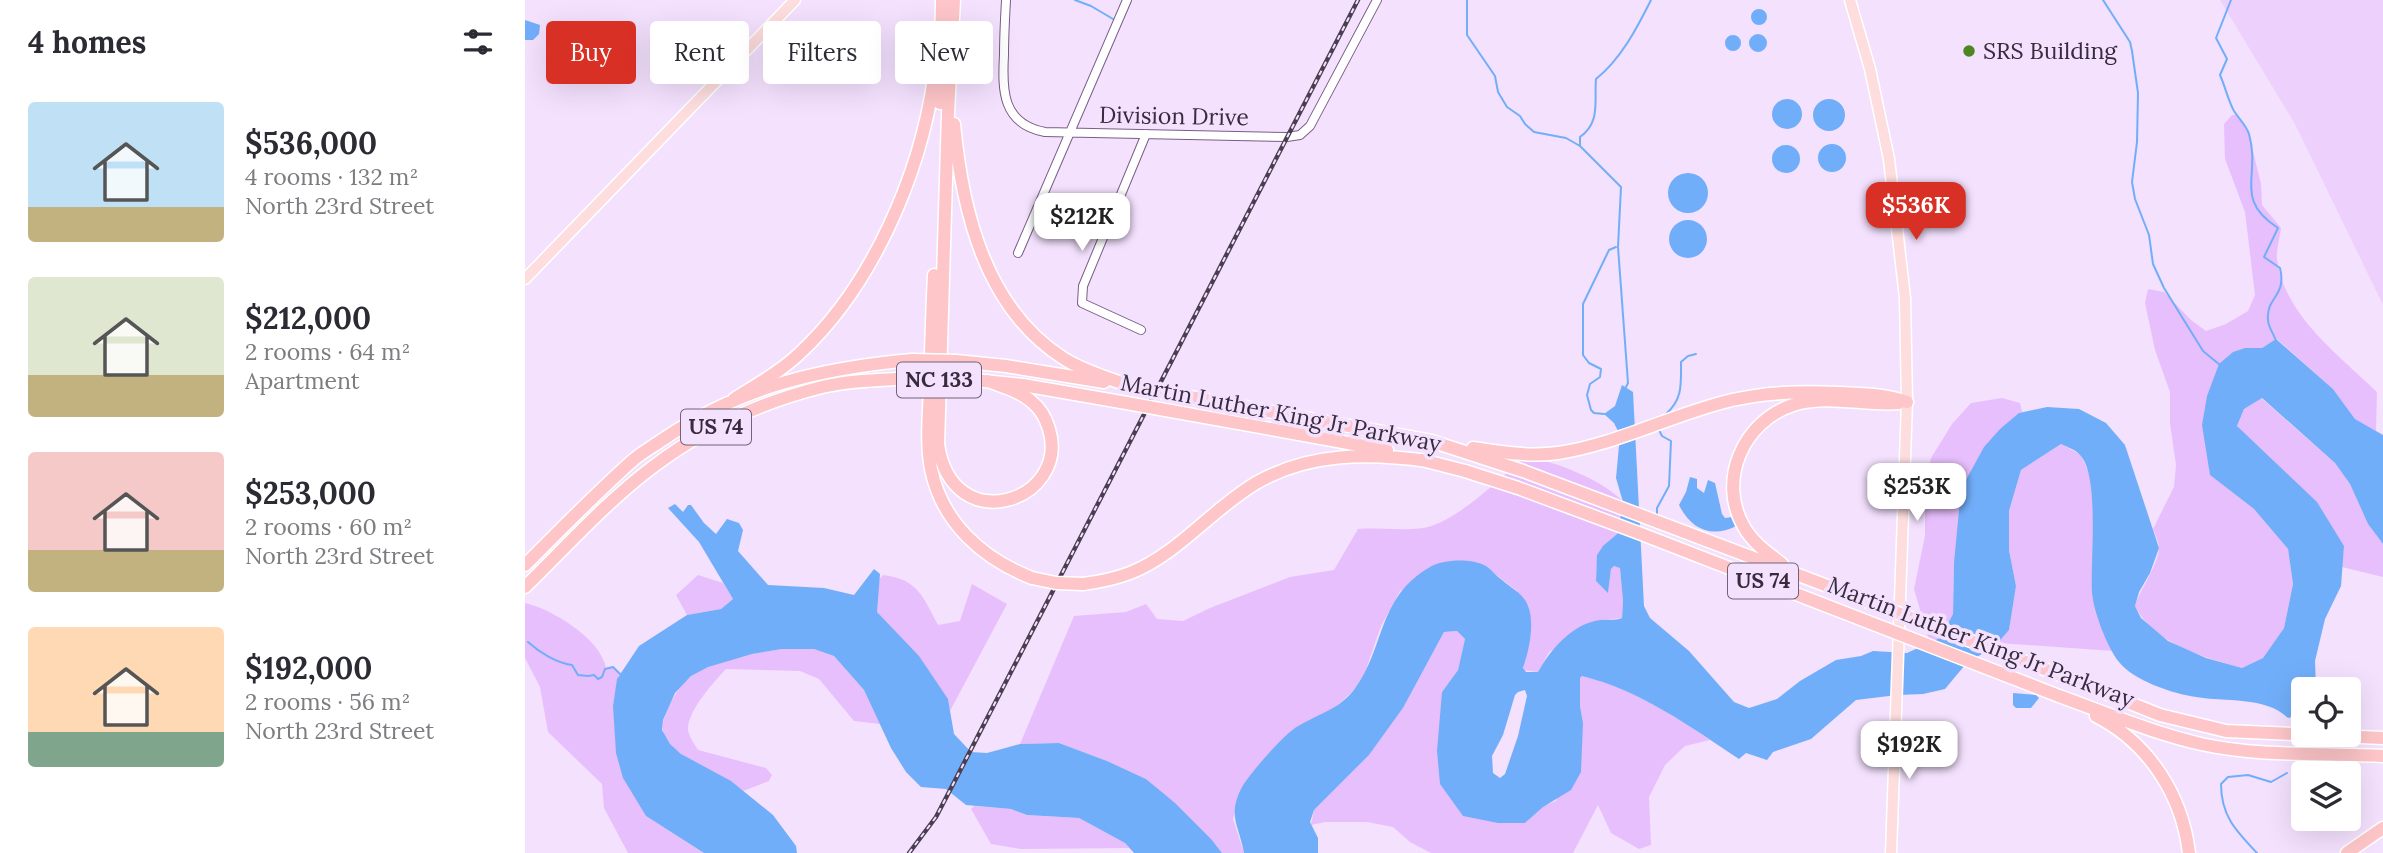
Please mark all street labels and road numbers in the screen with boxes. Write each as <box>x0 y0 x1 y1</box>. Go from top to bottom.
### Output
street label: Division Drive <box>1099 100 1249 131</box>
road number: NC 133 <box>897 362 981 398</box>
street label: Martin Luther King Jr Parkway <box>1118 367 1445 458</box>
road number: US 74 <box>681 410 751 444</box>
road number: US 74 <box>1728 564 1798 598</box>
street label: Martin Luther King Jr Parkway <box>1824 570 2139 714</box>

